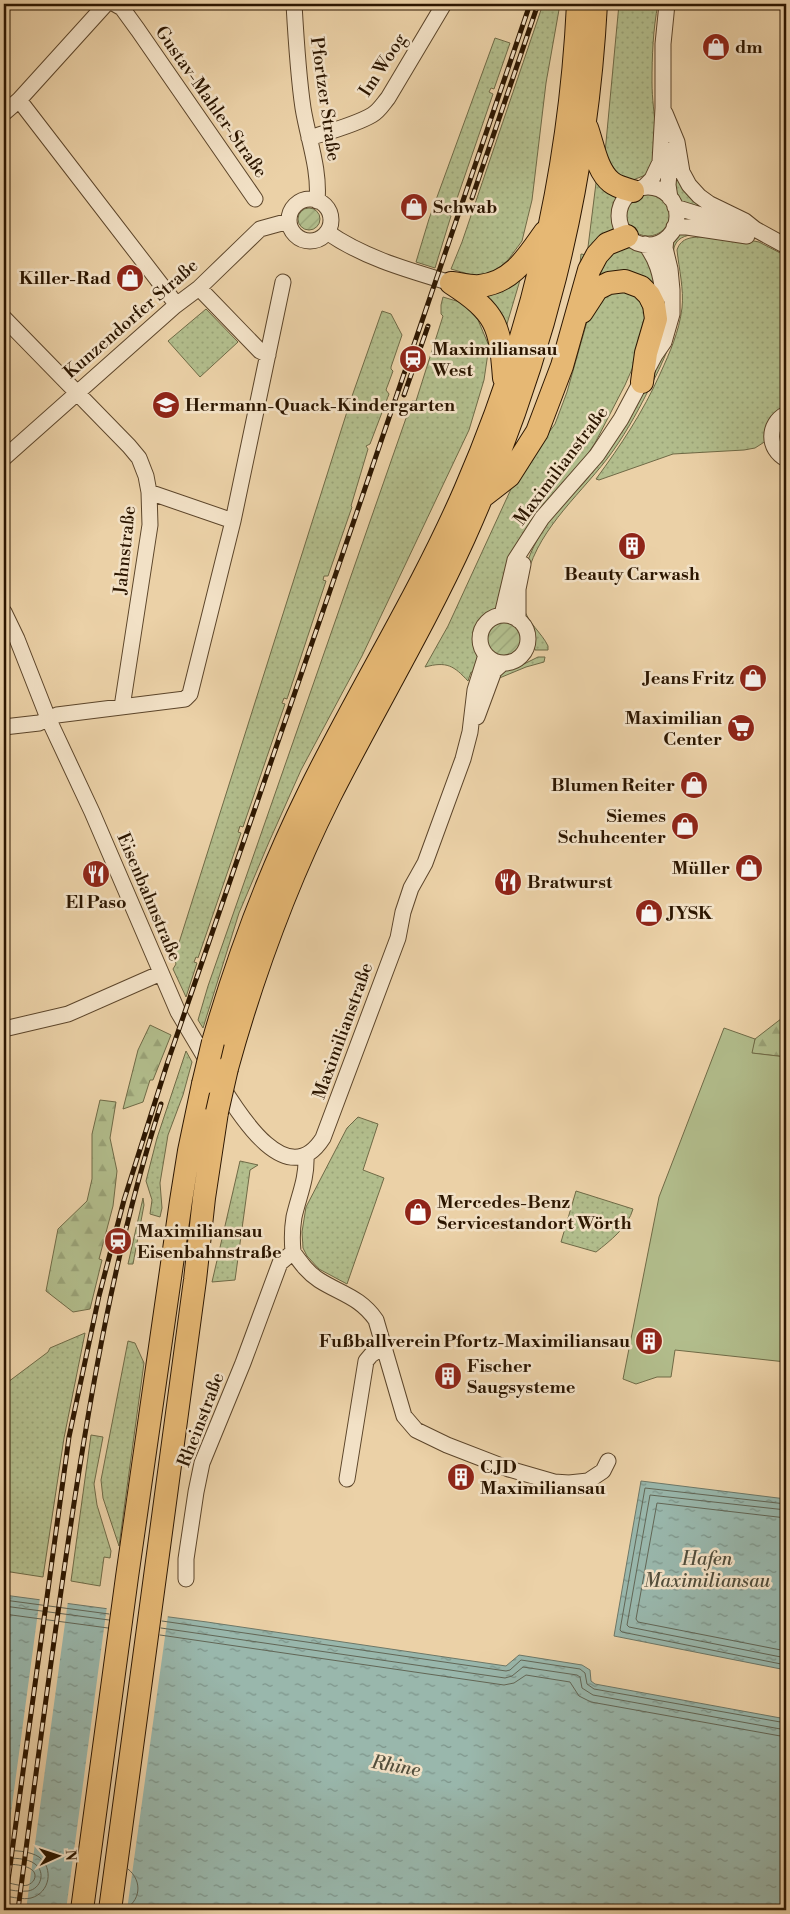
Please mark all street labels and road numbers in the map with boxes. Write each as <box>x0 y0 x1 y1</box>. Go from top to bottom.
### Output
street label: Gustav-Mahler-Straße <box>150 22 272 182</box>
street label: Im Woog <box>354 28 412 101</box>
street label: Pfortzer Straße <box>305 35 345 163</box>
street label: Kunzendorfer Straße <box>59 254 203 384</box>
street label: Maximilianstraße <box>509 402 613 530</box>
street label: Jahnstraße <box>109 505 141 596</box>
street label: Eisenbahnstraße <box>112 829 186 965</box>
street label: Maximilianstraße <box>308 960 378 1102</box>
street label: Rheinstraße <box>172 1370 230 1470</box>

